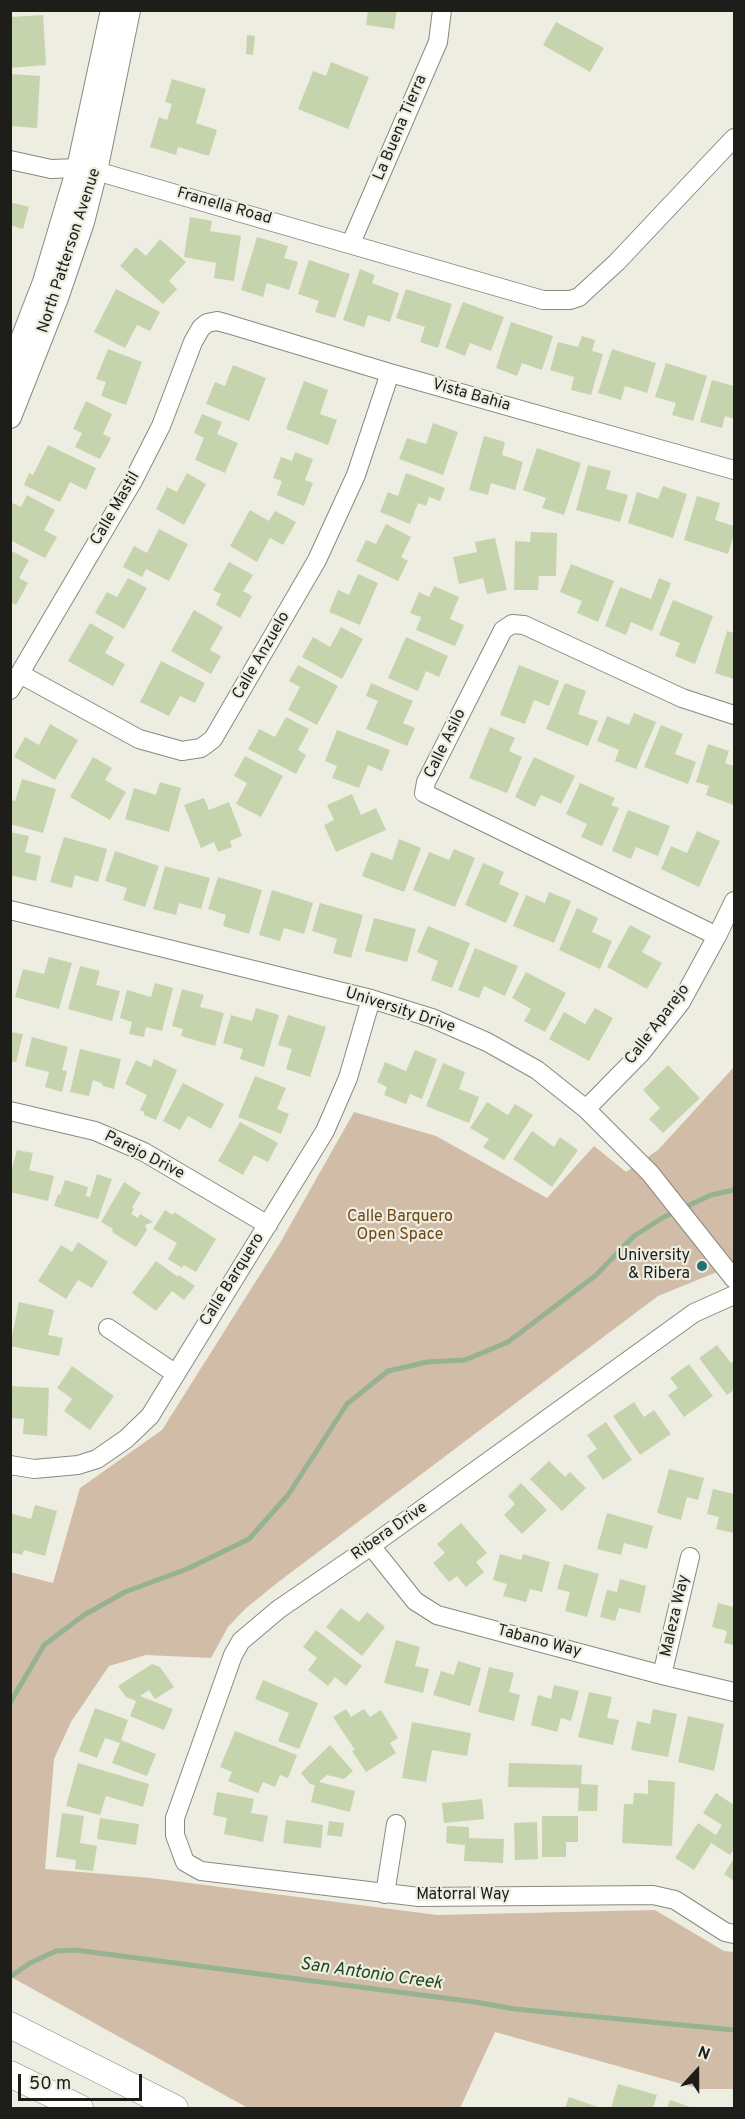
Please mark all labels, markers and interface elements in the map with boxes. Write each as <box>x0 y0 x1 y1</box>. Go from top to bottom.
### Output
street label: La Buena Tierra <box>370 72 432 184</box>
street label: North Patterson Avenue <box>34 166 106 336</box>
street label: Franella Road <box>174 184 274 230</box>
street label: Vista Bahia <box>430 376 512 416</box>
street label: Calle Mastil <box>87 469 145 549</box>
street label: Calle Anzuelo <box>229 609 295 703</box>
street label: Calle Asilo <box>421 706 471 782</box>
street label: Calle Aparejo <box>622 981 694 1069</box>
street label: University Drive <box>343 984 457 1038</box>
street label: Parejo Drive <box>101 1128 187 1184</box>
park label: Calle Barquero Open Space <box>347 1208 453 1246</box>
street label: Calle Barquero <box>197 1230 269 1330</box>
place label: University & Ribera <box>617 1247 690 1285</box>
marker: University & Ribera <box>695 1259 709 1273</box>
street label: Ribera Drive <box>348 1499 432 1565</box>
street label: Maleza Way <box>657 1573 695 1659</box>
street label: Tabano Way <box>495 1622 583 1662</box>
street label: Matorral Way <box>416 1886 510 1906</box>
water label: San Antonio Creek <box>298 1954 444 1996</box>
north arrow <box>667 2041 727 2101</box>
text: N <box>694 2043 712 2066</box>
scale bar <box>21 2062 146 2100</box>
text: 50 m <box>29 2073 71 2096</box>

